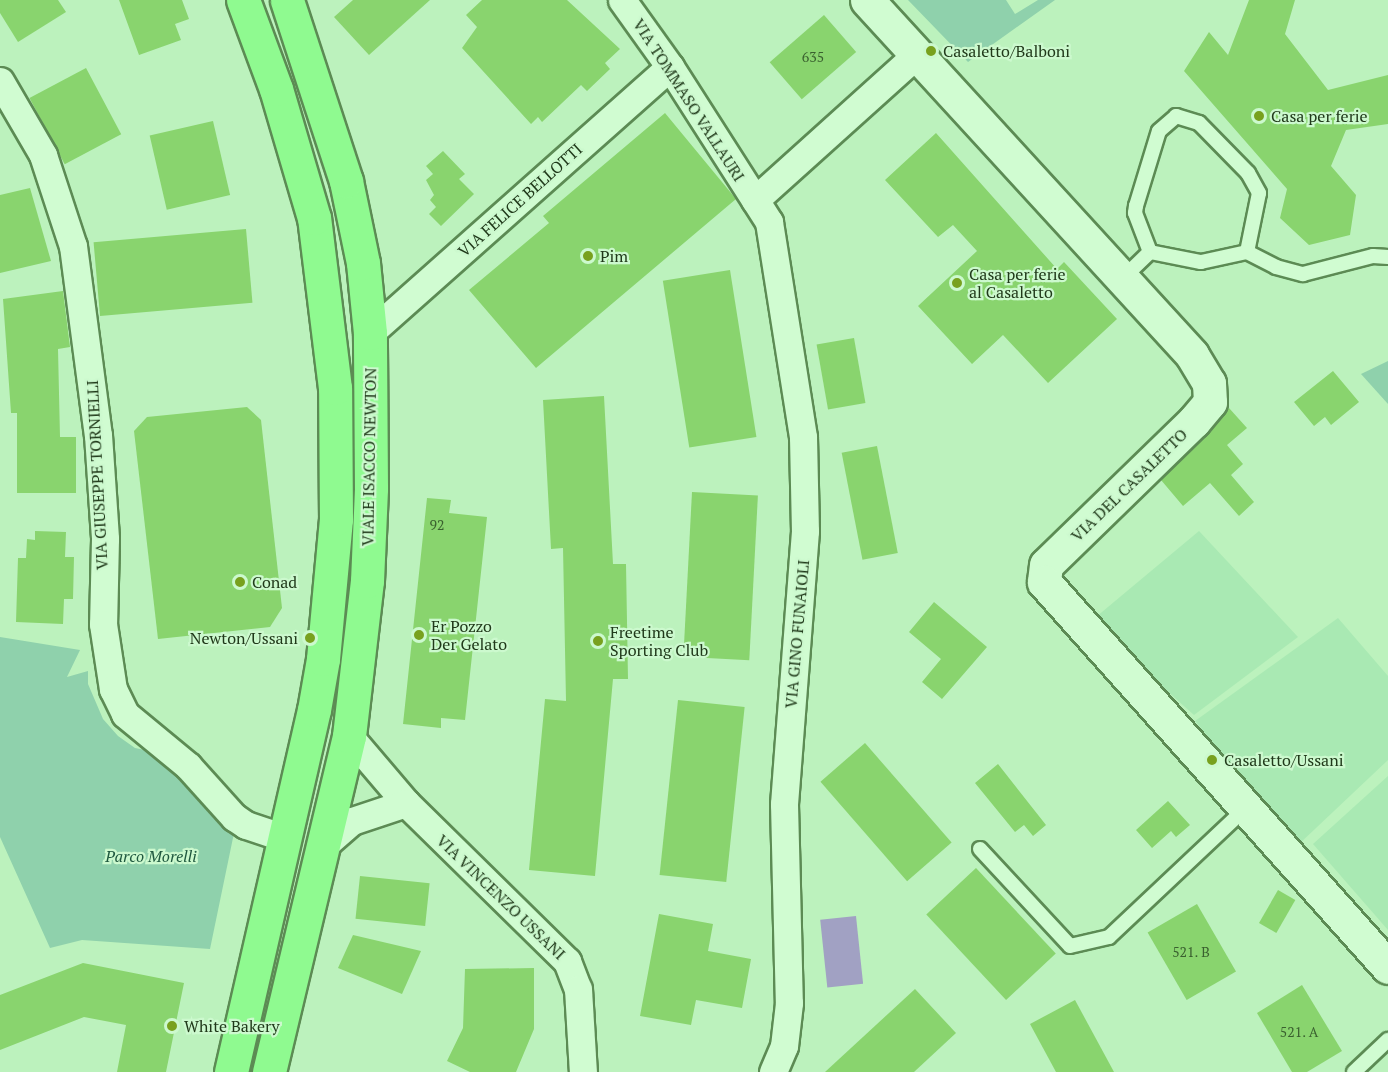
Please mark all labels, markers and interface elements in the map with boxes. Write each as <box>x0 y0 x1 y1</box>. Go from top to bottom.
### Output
street label: VIA TOMMASO VALLAURI <box>629 15 749 185</box>
place label: Casaletto/Balboni <box>943 41 1070 61</box>
marker: Casaletto/Balboni <box>924 44 938 58</box>
house number: 635 <box>802 49 824 65</box>
place label: Casa per ferie <box>1271 106 1368 126</box>
marker: Casa per ferie <box>1252 109 1266 123</box>
street label: VIA FELICE BELLOTTI <box>454 139 586 261</box>
place label: Pim <box>600 246 628 266</box>
marker: Pim <box>581 249 595 263</box>
place label: Casa per ferie al Casaletto <box>969 264 1066 302</box>
marker: Casa per ferie al Casaletto <box>950 276 964 290</box>
street label: VIALE ISACCO NEWTON <box>358 368 380 546</box>
street label: VIA GIUSEPPE TORNIELLI <box>82 379 112 571</box>
street label: VIA DEL CASALETTO <box>1067 424 1191 546</box>
house number: 92 <box>430 517 444 533</box>
street label: VIA GINO FUNAIOLI <box>781 559 813 709</box>
place label: Conad <box>252 572 297 592</box>
marker: Conad <box>233 575 247 589</box>
place label: Er Pozzo Der Gelato <box>431 616 507 654</box>
place label: Freetime Sporting Club <box>610 622 708 660</box>
place label: Newton/Ussani <box>190 628 298 648</box>
marker: Er Pozzo Der Gelato <box>412 628 426 642</box>
marker: Newton/Ussani <box>303 631 317 645</box>
marker: Freetime Sporting Club <box>591 634 605 648</box>
place label: Casaletto/Ussani <box>1224 750 1343 770</box>
marker: Casaletto/Ussani <box>1205 753 1219 767</box>
street label: VIA VINCENZO USSANI <box>432 830 570 964</box>
park label: Parco Morelli <box>105 846 197 866</box>
house number: 521. В <box>1172 944 1210 960</box>
place label: White Bakery <box>184 1016 280 1036</box>
marker: White Bakery <box>165 1019 179 1033</box>
house number: 521. A <box>1279 1024 1319 1040</box>

